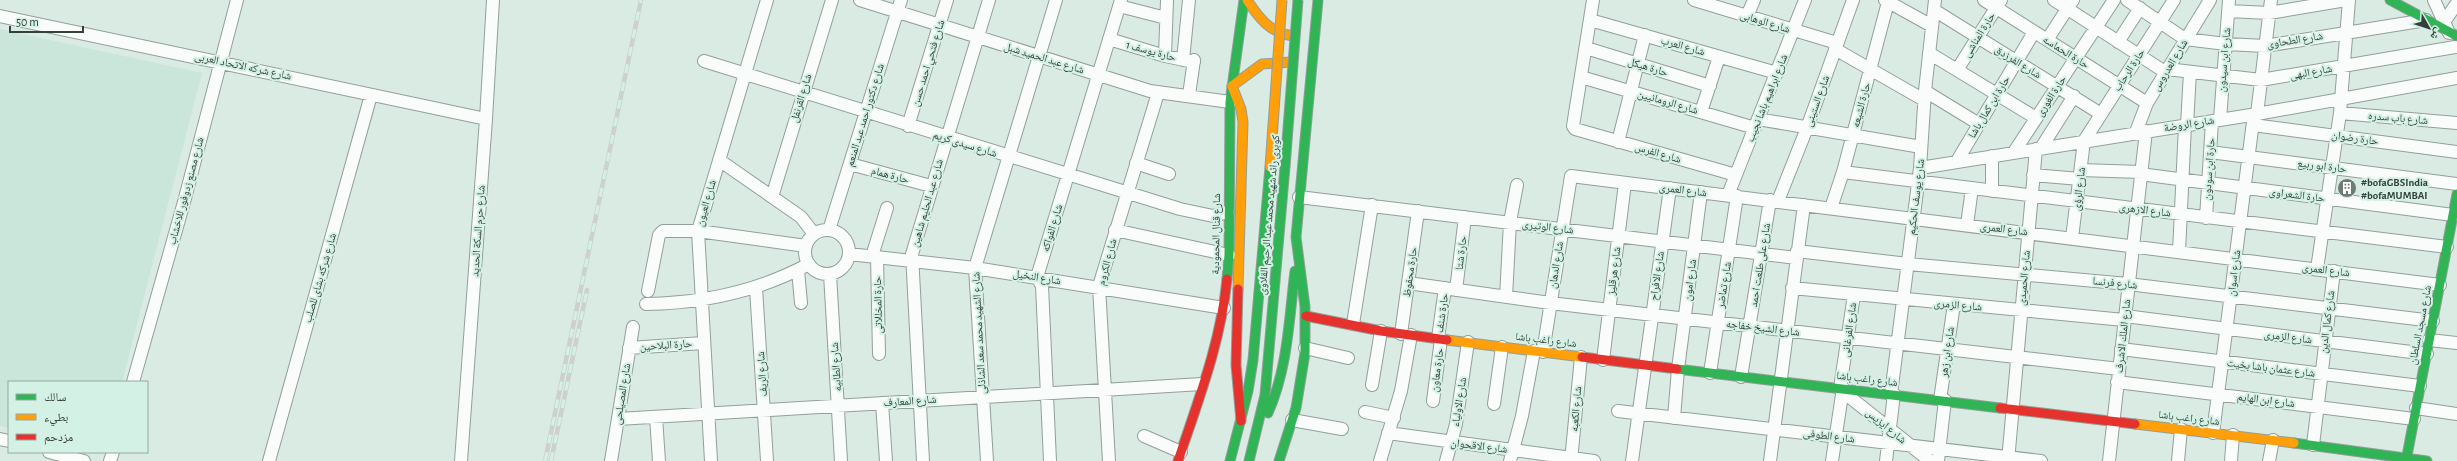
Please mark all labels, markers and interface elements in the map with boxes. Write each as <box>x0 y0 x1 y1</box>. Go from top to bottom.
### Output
scale bar <box>10 8 83 34</box>
north arrow <box>2409 8 2449 48</box>
street label: شارع الوهابى <box>1738 9 1791 36</box>
street label: حارة المناشى <box>1961 11 1998 60</box>
text: 50 m <box>16 16 39 28</box>
street label: شارع فتحي احمد حسن <box>910 18 949 108</box>
text: ش <box>2427 25 2444 42</box>
street label: شارع ابن سيدون <box>2216 27 2233 93</box>
street label: شارع الطحاوى <box>2266 30 2324 51</box>
street label: شارع العرب <box>1659 34 1706 58</box>
street label: حارة الحماسه <box>2041 34 2091 70</box>
street label: شارع العدروس <box>2150 37 2191 93</box>
street label: حارة يوسف 1 <box>1125 39 1177 63</box>
street label: شارع عبد الحميد شبل <box>1002 41 1085 76</box>
street label: شارع الفرزدق <box>1992 43 2043 81</box>
street label: حارة الرحاب <box>2111 47 2147 93</box>
street label: شارع شركه الاتحاد العربى <box>193 50 292 83</box>
street label: شارع ابراهيم باشا نجيب <box>1744 53 1791 144</box>
street label: حارة هيكل <box>1626 56 1669 79</box>
street label: شارع دكتور احمد عبد المنعم <box>844 62 888 168</box>
street label: شارع البهى <box>2289 63 2333 82</box>
street label: شارع القرنفل <box>788 72 815 124</box>
street label: شارع الستينى <box>1803 74 1832 128</box>
street label: حارة ابن كمال باشا <box>1966 74 2013 140</box>
street label: حارة الغورى <box>2034 74 2069 119</box>
street label: حارة الشيعه <box>1850 81 1872 129</box>
street label: شارع الرومانيين <box>1636 88 1700 117</box>
street label: شارع باب سدره <box>2368 110 2428 127</box>
street label: شارع الروضة <box>2163 115 2215 134</box>
street label: شارع سيدى كريم <box>931 129 998 161</box>
street label: حارة رضوان <box>2331 129 2379 148</box>
street label: كوبرى رائد شهيد محمد عبد الرحيم القلاوى <box>1257 134 1284 296</box>
street label: شارع مصنع زدوفور للاخشاب <box>166 136 207 246</box>
street label: حارة ابن سودون <box>2201 137 2218 201</box>
street label: شارع الفرس <box>1633 141 1682 166</box>
street label: شارع عبد الحليم شاهين <box>909 158 947 249</box>
street label: شارع يوسف الحكيم <box>1906 158 1928 236</box>
street label: حارة ابو ربيع <box>2297 158 2347 175</box>
street label: حارة همام <box>870 165 910 186</box>
street label: شارع الرؤى <box>2071 166 2088 212</box>
building icon: #bofaGBSIndia #bofaMUMBAI <box>2336 177 2358 199</box>
place label: #bofaGBSIndia #bofaMUMBAI <box>2361 177 2429 201</box>
street label: شارع العيون <box>694 179 719 228</box>
street label: شارع العمرى <box>1658 182 1707 199</box>
street label: شارع حرم السكة الحديد <box>469 185 488 277</box>
street label: حارة الشعراوى <box>2268 186 2326 205</box>
street label: شارع قنال المحمودية <box>1210 193 1223 275</box>
street label: شارع الازهرى <box>2118 201 2172 220</box>
street label: شارع الفواكه <box>1040 203 1065 253</box>
street label: شارع الوتيرى <box>1521 218 1574 237</box>
street label: شارع العمرى <box>1979 221 2028 238</box>
street label: شارع على طلعت احمد <box>1748 222 1773 308</box>
street label: شارع شركه بشاى للصلب <box>302 232 339 324</box>
street label: حارة شتا <box>1453 235 1469 271</box>
street label: شارع الكروم <box>1096 238 1119 287</box>
street label: شارع الدهان <box>1547 241 1566 290</box>
street label: حارة محفوظ <box>1401 246 1419 298</box>
street label: شارع هرقليز <box>1605 246 1623 297</box>
street label: شارع اسوان <box>2226 249 2243 297</box>
street label: شارع الحميدى <box>2016 250 2033 306</box>
street label: شارع الافراح <box>1648 251 1667 302</box>
street label: شارع امون <box>1682 259 1699 302</box>
street label: شارع تماضر <box>1715 261 1734 310</box>
street label: شارع العمرى <box>2301 262 2350 279</box>
street label: شارع النخيل <box>1012 268 1062 287</box>
street label: شارع الشهيد محمد سعد الشاذلى <box>970 272 989 394</box>
street label: شارع فرنسا <box>2092 275 2138 292</box>
street label: حارة المخللاتى <box>872 276 885 334</box>
street label: شارع مسجد السلطان <box>2407 284 2434 366</box>
street label: شارع كمال الدين <box>2318 290 2337 354</box>
street label: حارة شنف <box>1434 293 1450 333</box>
street label: شارع الزمرى <box>1933 297 1983 314</box>
street label: شارع الملك الاشرف <box>2114 299 2133 374</box>
street label: شارع الفرغانى <box>1840 302 1859 358</box>
street label: شارع الشيخ خفاجه <box>1725 318 1800 339</box>
street label: شارع ابن زهر <box>1938 326 1957 379</box>
street label: شارع الزمرى <box>2263 329 2313 346</box>
street label: شارع راغب باشا <box>1515 331 1577 350</box>
street label: حارة البلاحين <box>639 338 693 353</box>
street label: شارع الطابيه <box>829 342 844 392</box>
street label: حارة معاون <box>1428 347 1447 393</box>
street label: شارع الريف <box>755 351 770 397</box>
street label: شارع عثمان باشا بخيت <box>2226 357 2316 380</box>
street label: شارع المصيلحى <box>612 362 633 426</box>
street label: شارع راغب باشا <box>1836 370 1898 389</box>
street label: شارع الاولياء <box>1450 376 1469 428</box>
legend <box>8 381 148 453</box>
street label: شارع الكعبه <box>1569 386 1584 432</box>
text: سالك <box>44 391 66 403</box>
street label: شارع ابن الهايم <box>2236 391 2296 411</box>
street label: شارع المعارف <box>883 394 937 409</box>
street label: شارع ايزيس <box>1863 406 1908 446</box>
street label: شارع راغب باشا <box>2158 409 2220 428</box>
text: بطيء <box>44 411 68 427</box>
street label: شارع الطوفى <box>1802 427 1855 446</box>
text: مزدحم <box>44 431 73 445</box>
street label: شارع الاقحوان <box>1450 437 1508 456</box>

